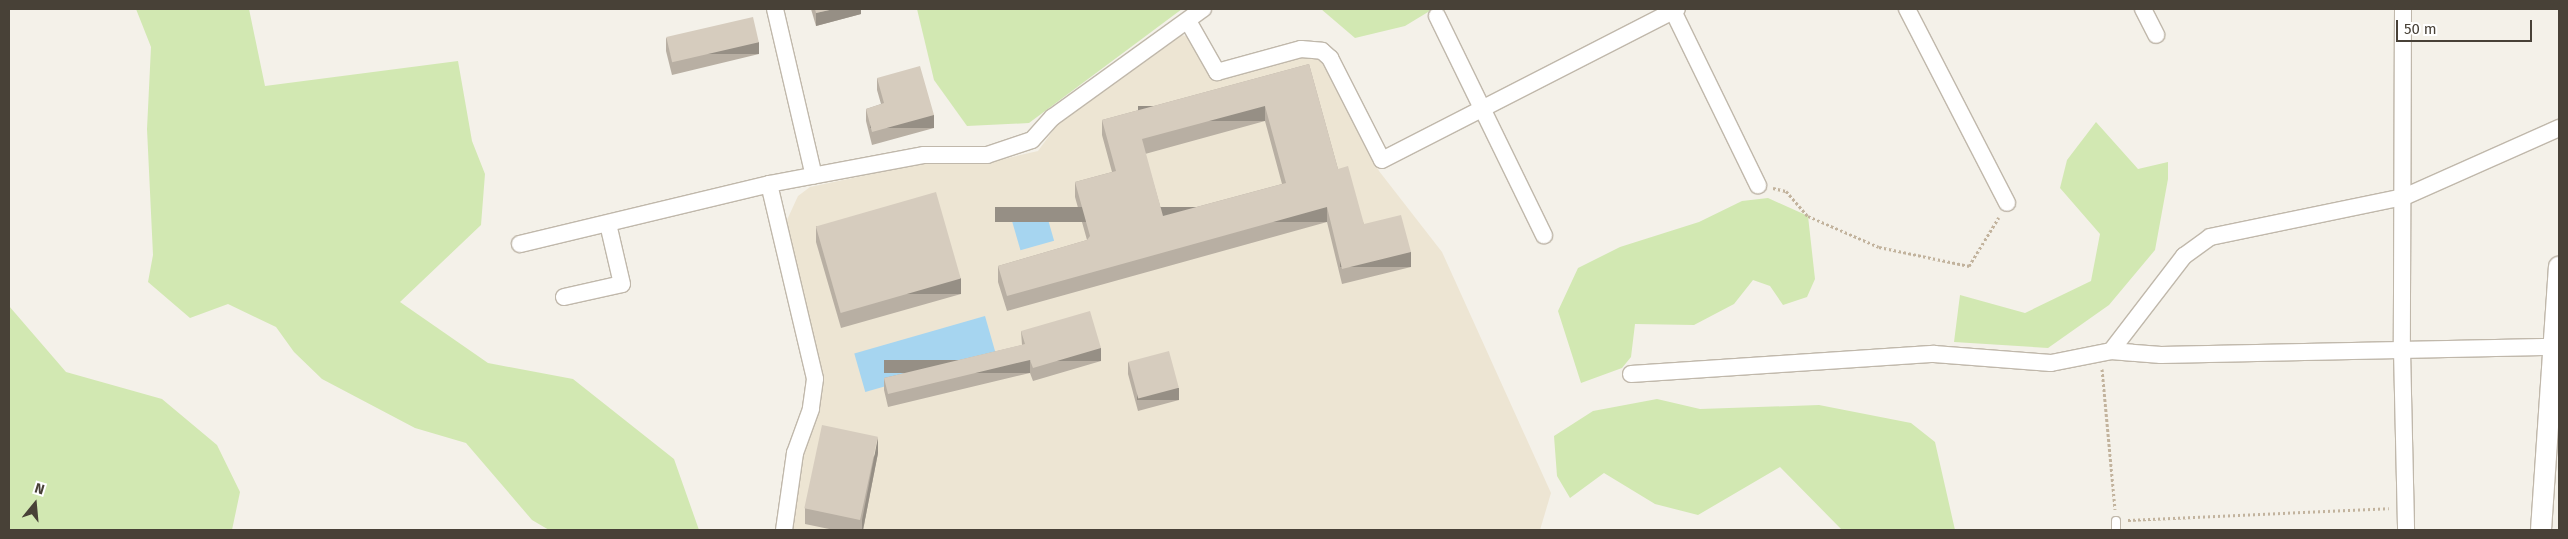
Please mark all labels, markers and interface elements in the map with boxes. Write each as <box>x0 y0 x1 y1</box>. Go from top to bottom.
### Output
scale bar <box>2398 10 2534 42</box>
text: 50 m <box>2404 20 2437 38</box>
north arrow <box>10 479 60 529</box>
text: N <box>33 480 46 499</box>

